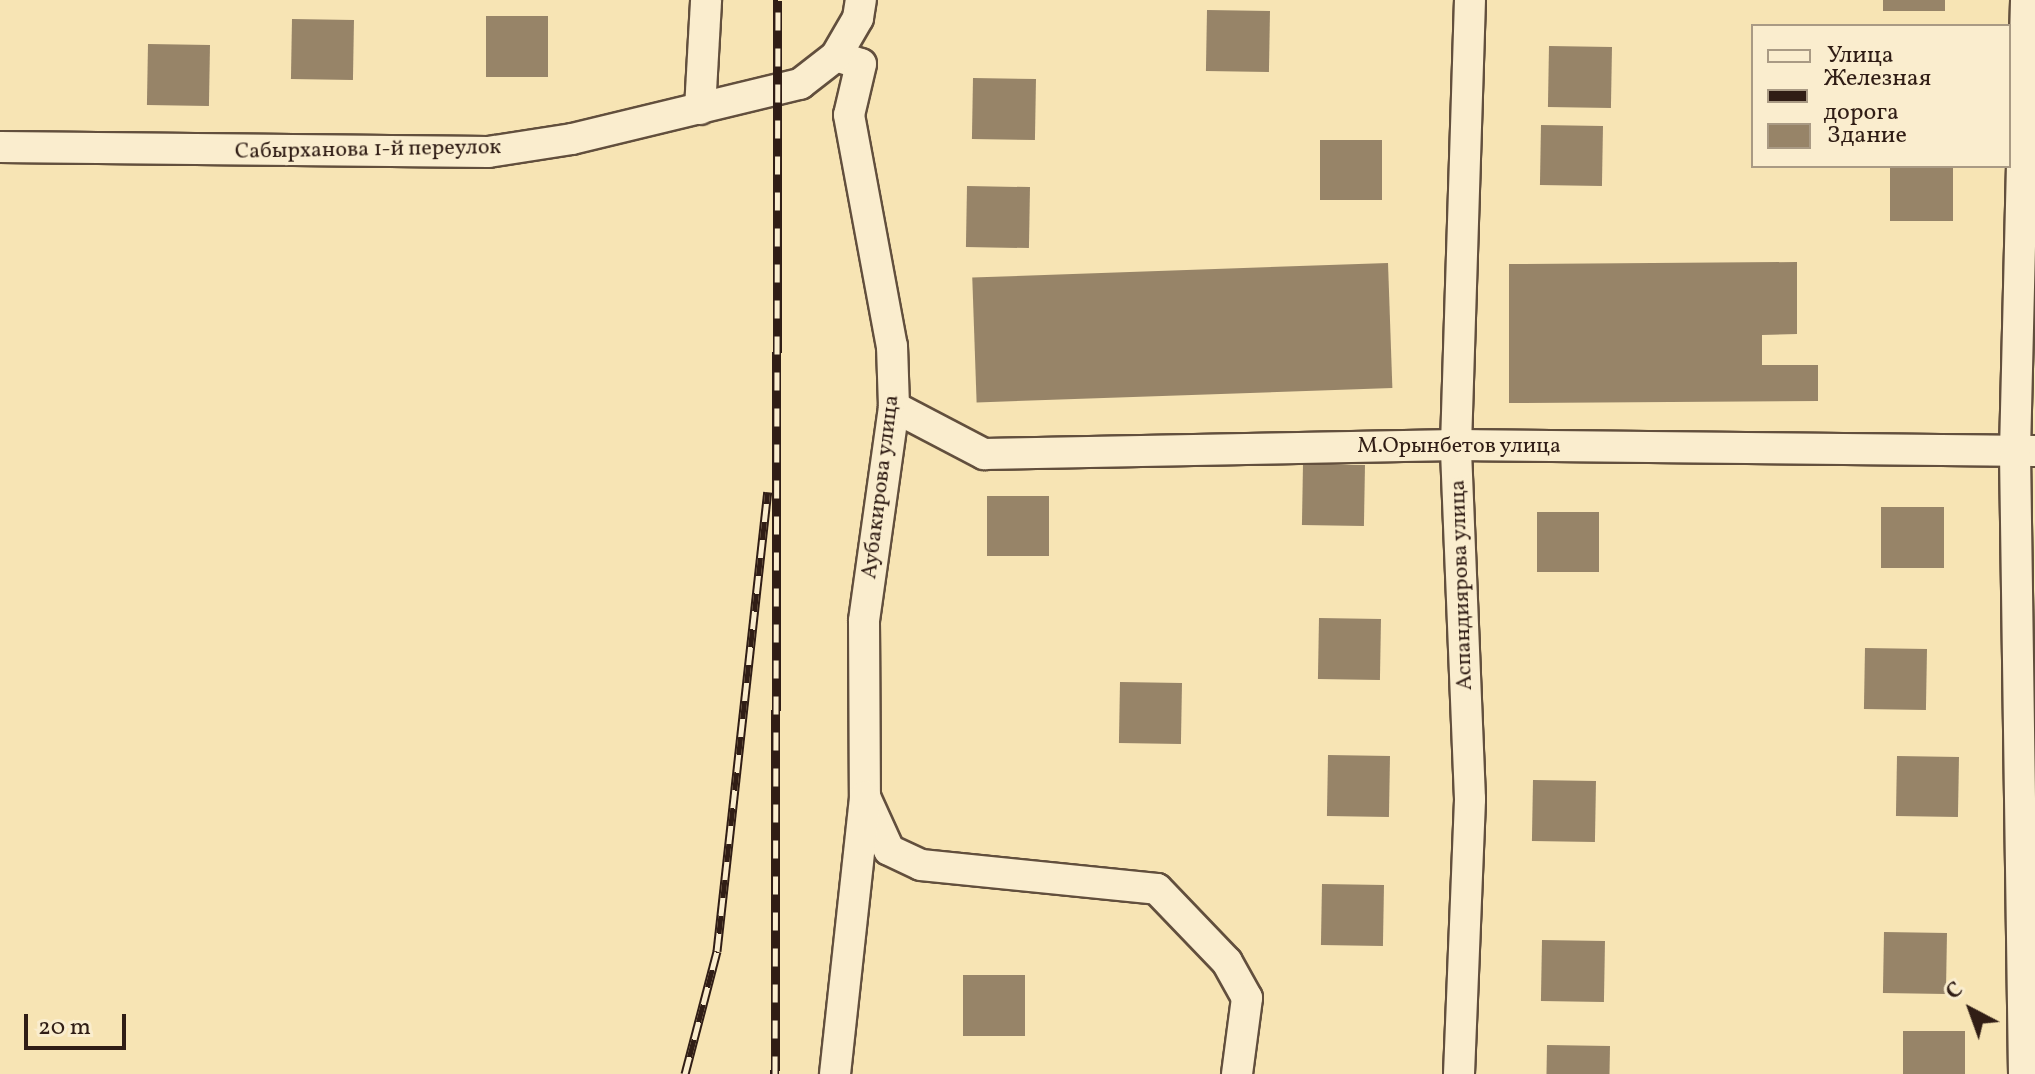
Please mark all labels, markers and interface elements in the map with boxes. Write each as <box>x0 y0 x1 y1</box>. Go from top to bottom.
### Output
legend <box>1751 24 2011 168</box>
text: Улица <box>1827 39 1894 73</box>
text: Железная дорога <box>1824 62 1931 130</box>
text: Здание <box>1827 119 1907 153</box>
street label: Сабырханова 1-й переулок <box>235 134 501 166</box>
street label: Аубакирова улица <box>857 393 905 581</box>
street label: М.Орынбетов улица <box>1357 434 1561 460</box>
street label: Аспандиярова улица <box>1445 479 1479 691</box>
north arrow <box>1931 970 2011 1050</box>
text: С <box>1939 975 1970 1008</box>
scale bar <box>28 998 130 1048</box>
text: 20 m <box>38 1011 91 1045</box>

